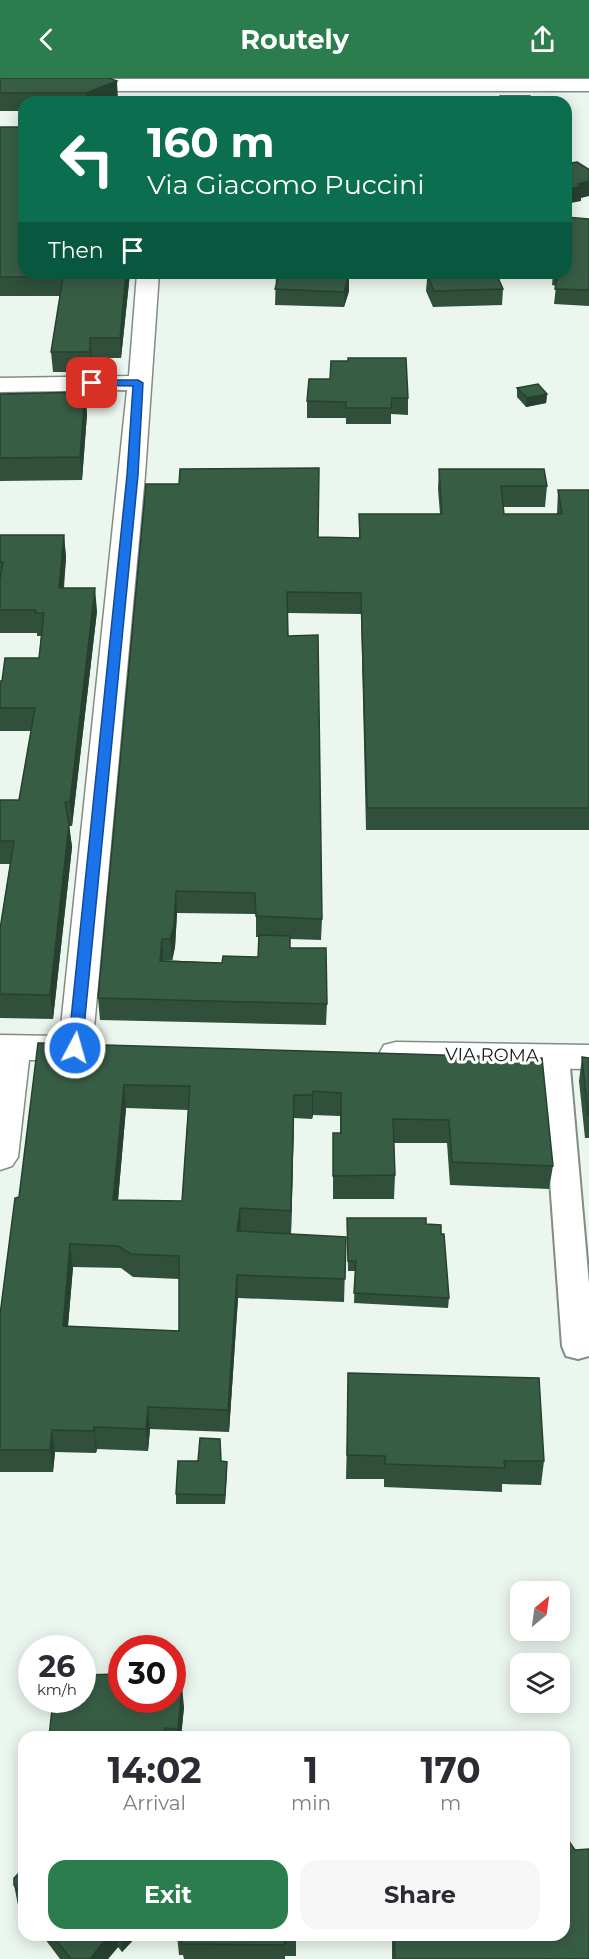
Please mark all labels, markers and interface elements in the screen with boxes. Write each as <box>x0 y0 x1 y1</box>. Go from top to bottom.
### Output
icon: back <box>30 23 63 56</box>
text: Routely <box>240 23 349 56</box>
icon: share <box>526 23 559 56</box>
text: 160 m <box>147 116 275 168</box>
icon: left <box>48 120 126 198</box>
text: Via Giacomo Puccini <box>147 168 425 201</box>
icon: arrive <box>116 234 149 267</box>
text: Then <box>48 237 104 264</box>
pin <box>66 357 117 408</box>
icon: arrive <box>75 366 108 399</box>
position arrow <box>43 1016 107 1080</box>
street label: VIA ROMA <box>445 1043 539 1067</box>
north arrow <box>510 1581 570 1641</box>
map controls <box>510 1581 570 1713</box>
speed limit sign: 30 <box>108 1635 186 1713</box>
text: 26 <box>39 1648 75 1685</box>
button: layers <box>510 1653 570 1713</box>
text: km/h <box>37 1680 77 1699</box>
text: 14:02 <box>107 1748 202 1792</box>
text: 1 <box>304 1748 318 1792</box>
text: 170 <box>420 1748 481 1792</box>
text: Arrival <box>123 1791 186 1815</box>
text: min <box>291 1791 331 1815</box>
text: m <box>440 1791 461 1815</box>
button: Exit <box>48 1860 288 1929</box>
button: Share <box>300 1860 540 1929</box>

